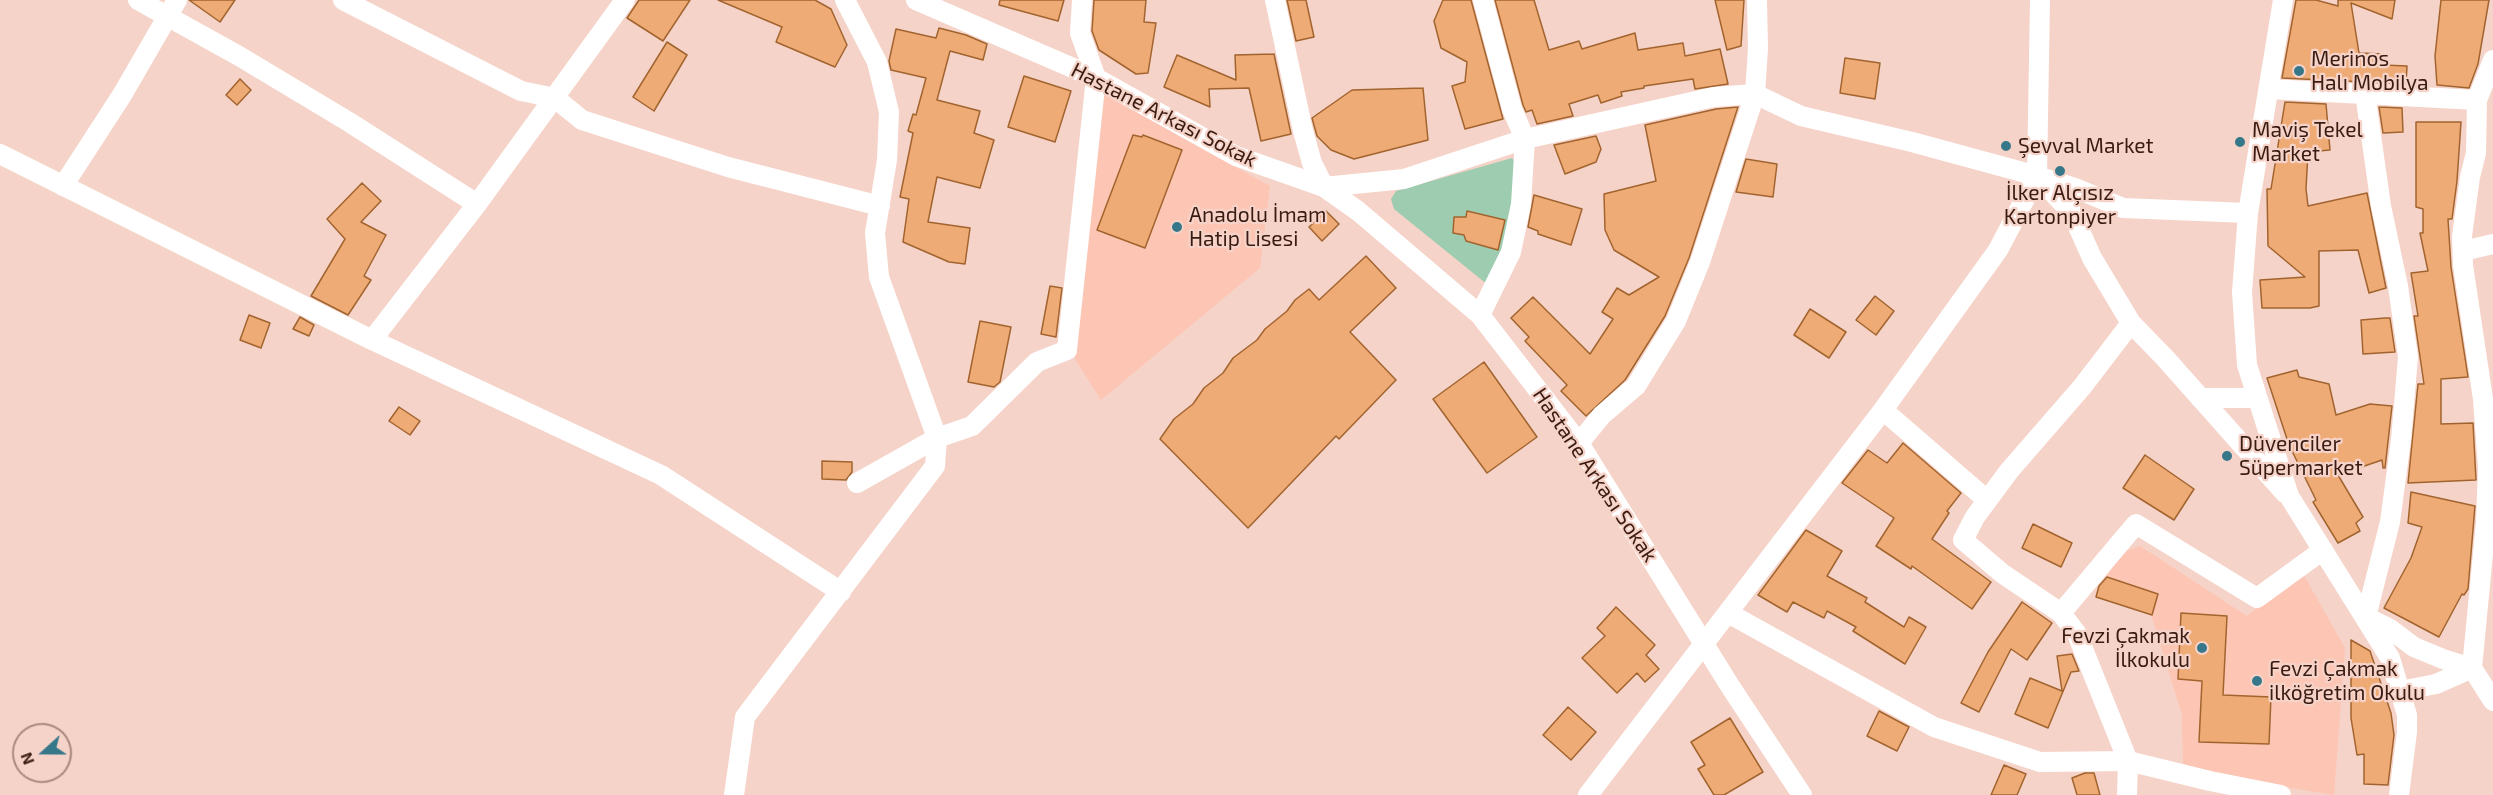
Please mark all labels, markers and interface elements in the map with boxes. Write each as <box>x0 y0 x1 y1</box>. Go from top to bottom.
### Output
place label: Merinos Halı Mobilya <box>2311 46 2429 96</box>
street label: Hastane Arkası Sokak <box>1067 57 1261 173</box>
marker: Merinos Halı Mobilya <box>2292 64 2306 78</box>
place label: Maviş Tekel Market <box>2252 117 2363 167</box>
place label: Şevval Market <box>2018 133 2154 159</box>
marker: Maviş Tekel Market <box>2233 135 2247 149</box>
marker: Şevval Market <box>1999 139 2013 153</box>
marker: İlker Alçısız Kartonpiyer <box>2053 164 2067 178</box>
place label: İlker Alçısız Kartonpiyer <box>2004 180 2116 230</box>
place label: Anadolu İmam Hatip Lisesi <box>1189 202 1326 252</box>
marker: Anadolu İmam Hatip Lisesi <box>1170 220 1184 234</box>
street label: Hastane Arkası Sokak <box>1527 383 1663 567</box>
place label: Düvenciler Süpermarket <box>2239 431 2363 481</box>
marker: Düvenciler Süpermarket <box>2220 449 2234 463</box>
place label: Fevzi Çakmak İlkokulu <box>2061 623 2190 673</box>
marker: Fevzi Çakmak İlkokulu <box>2195 641 2209 655</box>
place label: Fevzi Çakmak ilköğretim Okulu <box>2269 656 2425 706</box>
marker: Fevzi Çakmak ilköğretim Okulu <box>2250 674 2264 688</box>
north arrow <box>12 723 72 783</box>
text: N <box>16 750 38 768</box>

